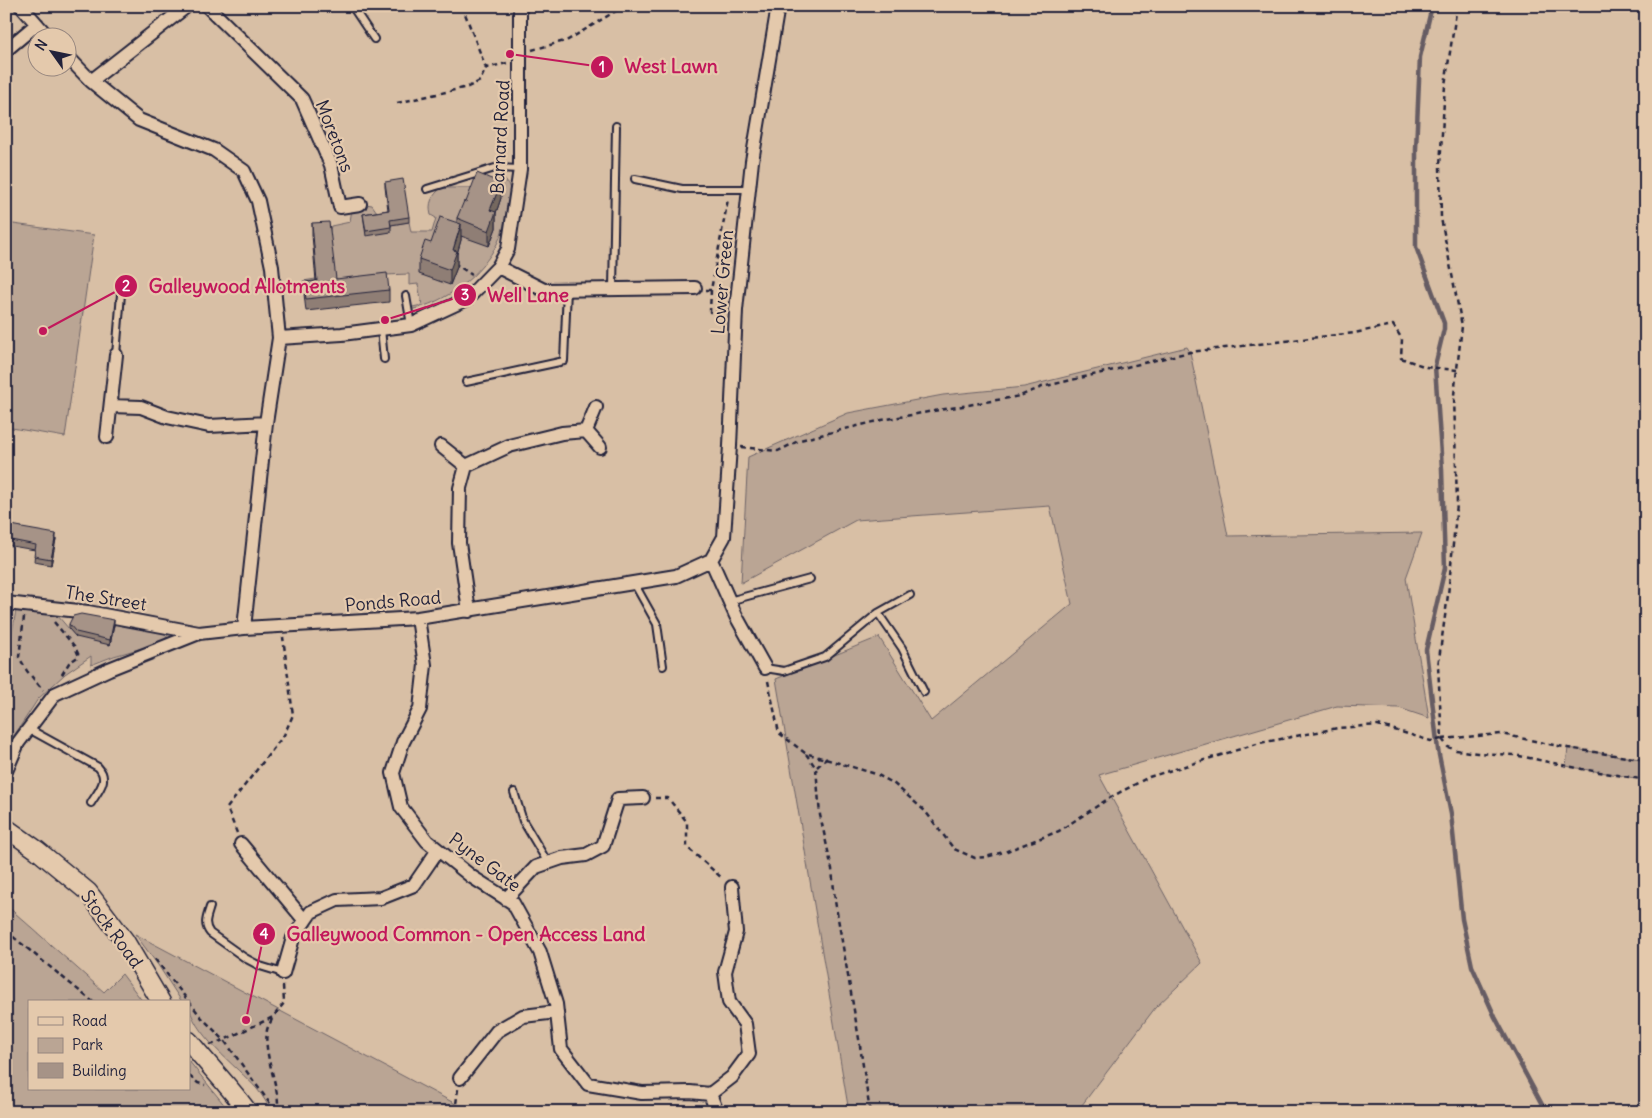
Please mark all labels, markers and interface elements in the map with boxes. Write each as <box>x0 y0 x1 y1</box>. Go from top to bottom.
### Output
north arrow <box>28 28 78 78</box>
text: N <box>31 36 51 54</box>
callout: West Lawn <box>589 50 728 84</box>
text: West Lawn <box>624 54 718 78</box>
text: 1 <box>599 57 605 76</box>
street label: Barnard Road <box>486 79 514 195</box>
street label: Moretons <box>311 96 359 176</box>
street label: Lower Green <box>706 229 738 335</box>
callout: Galleywood Allotments <box>114 269 355 303</box>
text: Galleywood Allotments <box>149 274 346 298</box>
text: 2 <box>122 276 130 295</box>
callout: Well Lane <box>452 278 579 312</box>
text: Well Lane <box>487 283 569 307</box>
text: 3 <box>461 285 469 304</box>
street label: The Street <box>64 580 148 616</box>
street label: Ponds Road <box>344 585 442 617</box>
street label: Pyne Gate <box>444 827 526 897</box>
street label: Stock Road <box>76 886 148 973</box>
callout: Galleywood Common - Open Access Land <box>251 917 655 951</box>
text: Galleywood Common - Open Access Land <box>287 922 645 946</box>
text: 4 <box>260 924 269 943</box>
legend <box>28 1000 190 1090</box>
text: Road <box>72 1011 107 1030</box>
text: Park <box>72 1035 103 1054</box>
text: Building <box>72 1061 127 1080</box>

